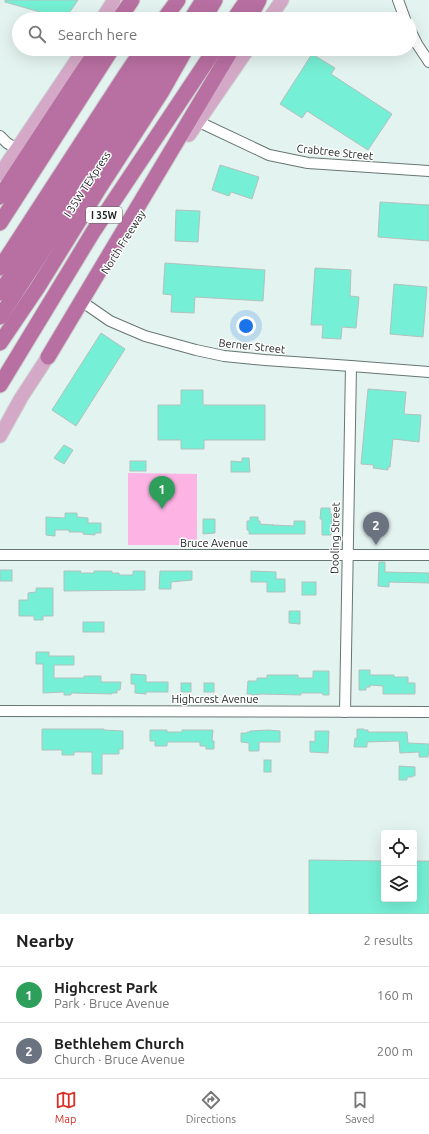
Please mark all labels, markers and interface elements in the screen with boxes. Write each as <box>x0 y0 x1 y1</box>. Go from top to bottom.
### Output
search box <box>12 12 417 56</box>
icon: search <box>26 23 48 45</box>
text: Search here <box>58 26 137 43</box>
street label: Crabtree Street <box>296 142 375 162</box>
street label: I 35W TEXpress <box>61 149 113 219</box>
road number: I 35W <box>86 207 122 223</box>
street label: North Freeway <box>99 207 148 276</box>
your location <box>236 316 256 336</box>
street label: Berner Street <box>218 337 287 356</box>
pin: 1 <box>149 476 175 509</box>
street label: Dooling Street <box>328 501 342 574</box>
pin: 2 <box>363 512 389 545</box>
street label: Bruce Avenue <box>180 537 248 549</box>
street label: Highcrest Avenue <box>172 693 258 705</box>
map controls <box>381 830 417 902</box>
button: locate <box>381 830 417 866</box>
button: layers <box>381 866 417 902</box>
text: Nearby <box>16 931 74 950</box>
text: 2 results <box>363 933 413 947</box>
text: Highcrest Park <box>54 979 158 996</box>
text: 1 <box>25 988 33 1002</box>
text: 160 m <box>377 988 413 1002</box>
text: Park · Bruce Avenue <box>54 996 170 1010</box>
text: Bethlehem Church <box>54 1035 184 1052</box>
text: 2 <box>25 1044 33 1058</box>
text: 200 m <box>377 1044 413 1058</box>
text: Church · Bruce Avenue <box>54 1052 185 1066</box>
tab: Map <box>55 1089 77 1125</box>
tab: Directions <box>186 1089 236 1125</box>
tab: Saved <box>345 1089 374 1125</box>

